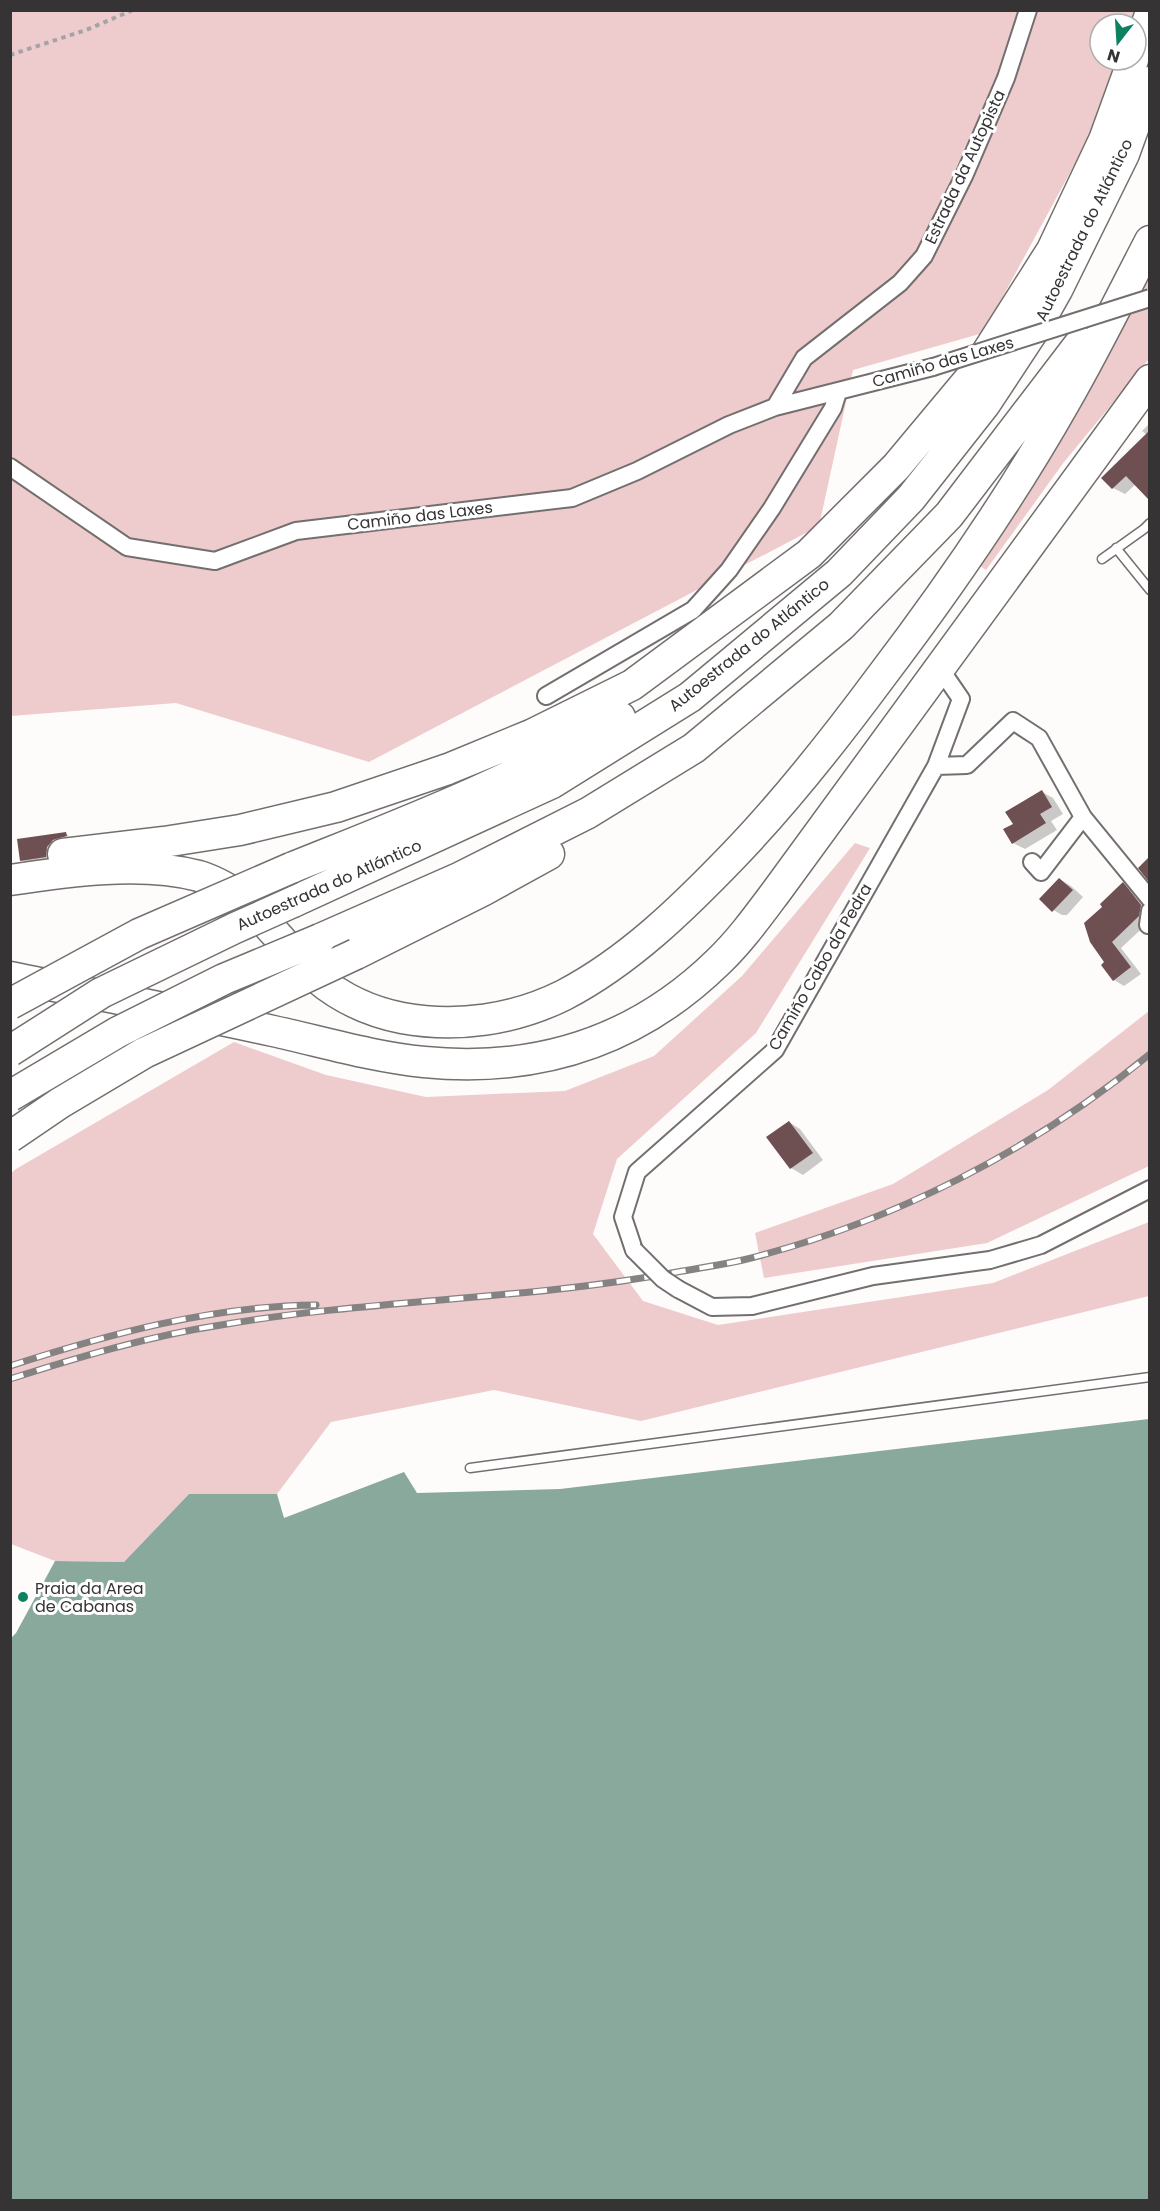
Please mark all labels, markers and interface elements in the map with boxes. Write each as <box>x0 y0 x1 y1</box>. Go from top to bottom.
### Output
north arrow <box>1088 12 1148 72</box>
text: N <box>1105 43 1123 69</box>
street label: Estrada da Autopista <box>919 86 1011 248</box>
street label: Autoestrada do Atlántico <box>1030 135 1138 325</box>
street label: Camiño das Laxes <box>870 331 1016 393</box>
street label: Camiño das Laxes <box>346 496 494 536</box>
street label: Autoestrada do Atlántico <box>664 573 834 717</box>
street label: Autoestrada do Atlántico <box>233 834 425 936</box>
street label: Camiño Cabo da Pedra <box>763 879 877 1055</box>
place label: Praia da Area de Cabanas <box>35 1577 143 1618</box>
marker: Praia da Area de Cabanas <box>16 1590 30 1604</box>

